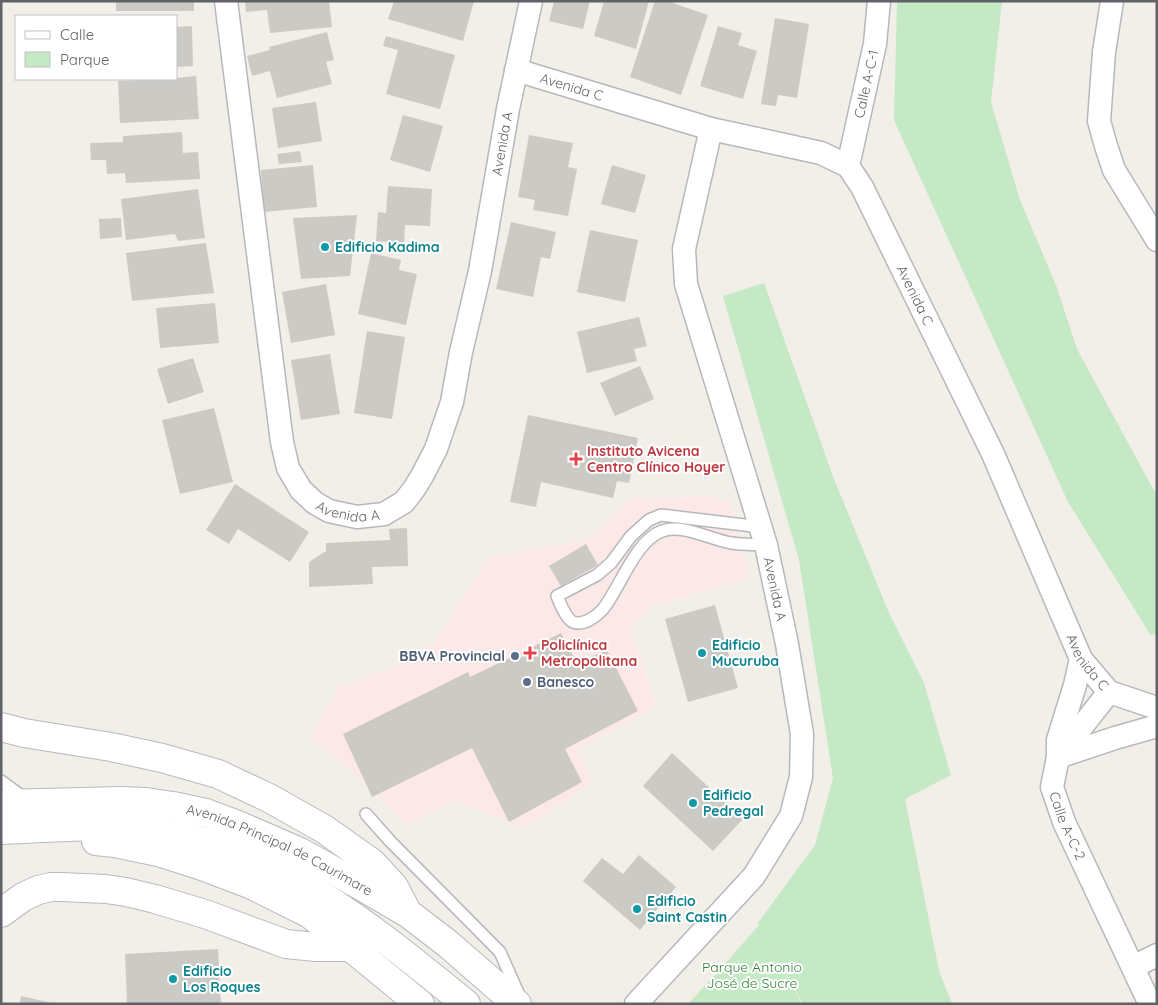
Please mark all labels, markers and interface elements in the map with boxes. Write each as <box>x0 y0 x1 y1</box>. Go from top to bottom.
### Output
legend <box>15 15 178 80</box>
text: Calle <box>60 25 94 44</box>
street label: Calle A-C-1 <box>850 48 882 120</box>
text: Parque <box>60 50 110 69</box>
street label: Avenida C <box>538 69 605 105</box>
street label: Avenida A <box>488 110 516 177</box>
place label: Edificio Kadima <box>335 238 439 256</box>
marker: Edificio Kadima <box>319 241 331 253</box>
street label: Avenida C <box>893 262 937 328</box>
place label: Instituto Avicena Centro Clínico Hoyer <box>587 442 725 476</box>
marker: Instituto Avicena Centro Clínico Hoyer <box>569 452 583 466</box>
street label: Avenida A <box>313 497 381 526</box>
street label: Avenida A <box>759 555 791 623</box>
street label: Avenida C <box>1062 631 1113 694</box>
place label: Policlínica Metropolitana <box>541 636 637 670</box>
place label: Edificio Mucuruba <box>712 636 779 670</box>
marker: Policlínica Metropolitana <box>523 646 537 660</box>
place label: BBVA Provincial <box>399 647 505 665</box>
marker: Edificio Mucuruba <box>696 647 708 659</box>
marker: BBVA Provincial <box>509 650 521 662</box>
place label: Banesco <box>537 673 595 691</box>
marker: Banesco <box>521 676 533 688</box>
place label: Edificio Pedregal <box>703 786 764 820</box>
street label: Calle A-C-2 <box>1045 789 1090 863</box>
marker: Edificio Pedregal <box>687 797 699 809</box>
street label: Avenida Principal de Caurimare <box>185 800 376 900</box>
place label: Edificio Saint Castin <box>647 892 727 926</box>
marker: Edificio Saint Castin <box>631 903 643 915</box>
park label: Parque Antonio José de Sucre <box>702 958 802 992</box>
place label: Edificio Los Roques <box>183 962 261 996</box>
marker: Edificio Los Roques <box>167 973 179 985</box>

